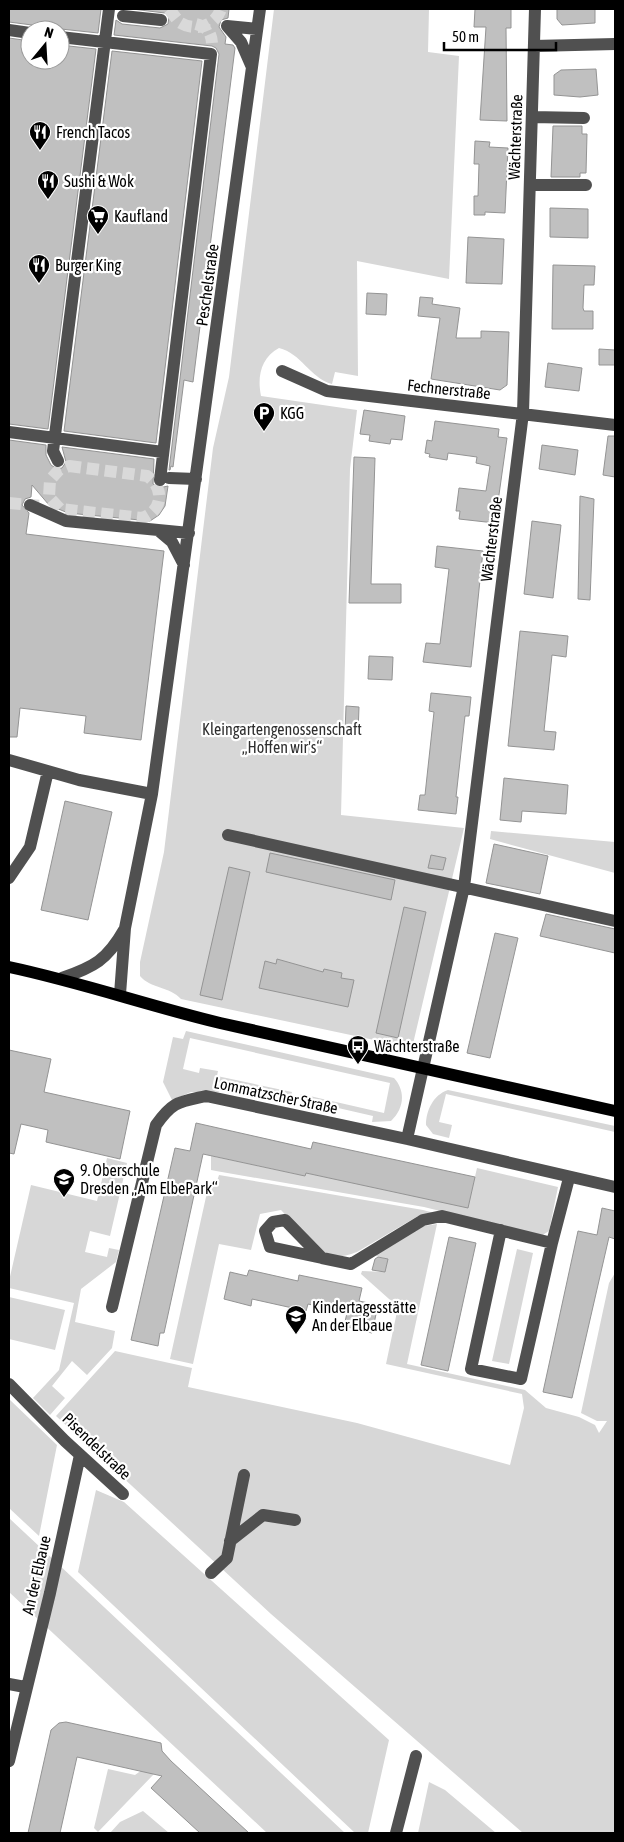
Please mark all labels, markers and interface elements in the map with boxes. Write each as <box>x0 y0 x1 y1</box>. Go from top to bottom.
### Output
north arrow <box>20 20 70 70</box>
scale bar <box>444 20 556 52</box>
text: N <box>43 24 55 42</box>
text: 50 m <box>452 28 479 45</box>
street label: Wächterstraße <box>505 94 525 180</box>
restaurant icon: French Tacos <box>28 120 52 151</box>
place label: French Tacos <box>56 123 131 141</box>
restaurant icon: Sushi & Wok <box>36 169 60 200</box>
place label: Sushi & Wok <box>64 172 134 190</box>
supermarket icon: Kaufland <box>86 204 110 235</box>
place label: Kaufland <box>114 207 168 225</box>
street label: Peschelstraße <box>192 243 222 327</box>
restaurant icon: Burger King <box>27 253 51 284</box>
place label: Burger King <box>55 256 122 275</box>
street label: Fechnerstraße <box>406 376 492 402</box>
parking icon: KGG <box>252 401 276 432</box>
place label: KGG <box>280 404 304 422</box>
street label: Wächterstraße <box>477 495 505 583</box>
park label: Kleingartengenossenschaft „Hoffen wir's“ <box>202 720 362 756</box>
bus stop icon: Wächterstraße <box>346 1034 370 1065</box>
place label: Wächterstraße <box>374 1037 460 1055</box>
street label: Lommatzscher Straße <box>212 1073 340 1117</box>
place label: 9. Oberschule Dresden „Am ElbePark“ <box>80 1161 218 1197</box>
school or university icon: 9. Oberschule Dresden „Am ElbePark“ <box>52 1167 76 1198</box>
place label: Kindertagesstätte An der Elbaue <box>312 1298 416 1334</box>
school or university icon: Kindertagesstätte An der Elbaue <box>284 1304 308 1335</box>
street label: Pisendelstraße <box>59 1409 135 1483</box>
street label: An der Elbaue <box>18 1534 54 1616</box>

